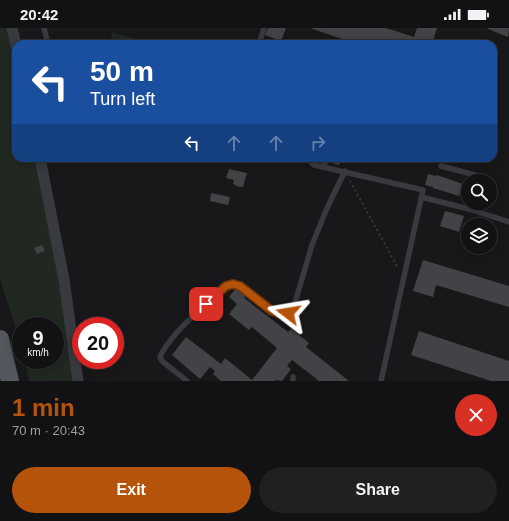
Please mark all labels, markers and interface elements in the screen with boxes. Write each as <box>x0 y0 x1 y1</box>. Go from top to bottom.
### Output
text: 20:42 <box>20 6 58 23</box>
icon: left <box>24 56 76 108</box>
text: 50 m <box>90 56 154 87</box>
text: Turn left <box>90 89 155 109</box>
icon: left <box>181 132 203 154</box>
icon: ahead <box>223 132 245 154</box>
icon: ahead <box>265 132 287 154</box>
icon: right <box>307 132 329 154</box>
map controls <box>461 174 497 254</box>
button: search <box>461 174 497 210</box>
button: layers <box>461 218 497 254</box>
pin <box>189 287 223 321</box>
position arrow <box>267 292 309 334</box>
icon: arrive <box>195 293 217 315</box>
speed limit sign: 20 <box>72 317 124 369</box>
text: 9 <box>32 327 44 349</box>
text: km/h <box>27 347 49 358</box>
text: 1 min <box>12 394 75 421</box>
button: close <box>455 394 497 436</box>
text: 70 m · 20:43 <box>12 423 85 438</box>
button: Exit <box>12 467 251 513</box>
button: Share <box>259 467 497 513</box>

